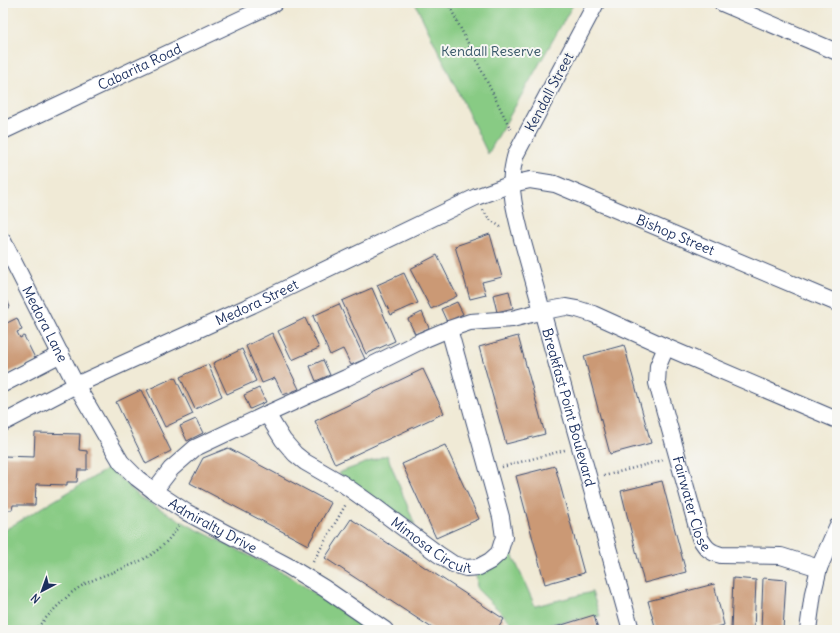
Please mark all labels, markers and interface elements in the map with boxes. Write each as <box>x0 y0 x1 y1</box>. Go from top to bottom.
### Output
street label: Cabarita Road <box>95 39 184 94</box>
park label: Kendall Reserve <box>441 42 541 60</box>
street label: Kendall Street <box>521 49 578 135</box>
street label: Bishop Street <box>633 210 718 259</box>
street label: Medora Street <box>213 275 301 329</box>
street label: Medora Lane <box>18 283 72 365</box>
street label: Breakfast Point Boulevard <box>538 326 600 488</box>
street label: Fairwater Close <box>669 454 715 555</box>
street label: Admiralty Drive <box>165 494 260 557</box>
street label: Mimosa Circuit <box>387 513 472 577</box>
north arrow <box>22 571 62 611</box>
text: N <box>28 591 43 606</box>

